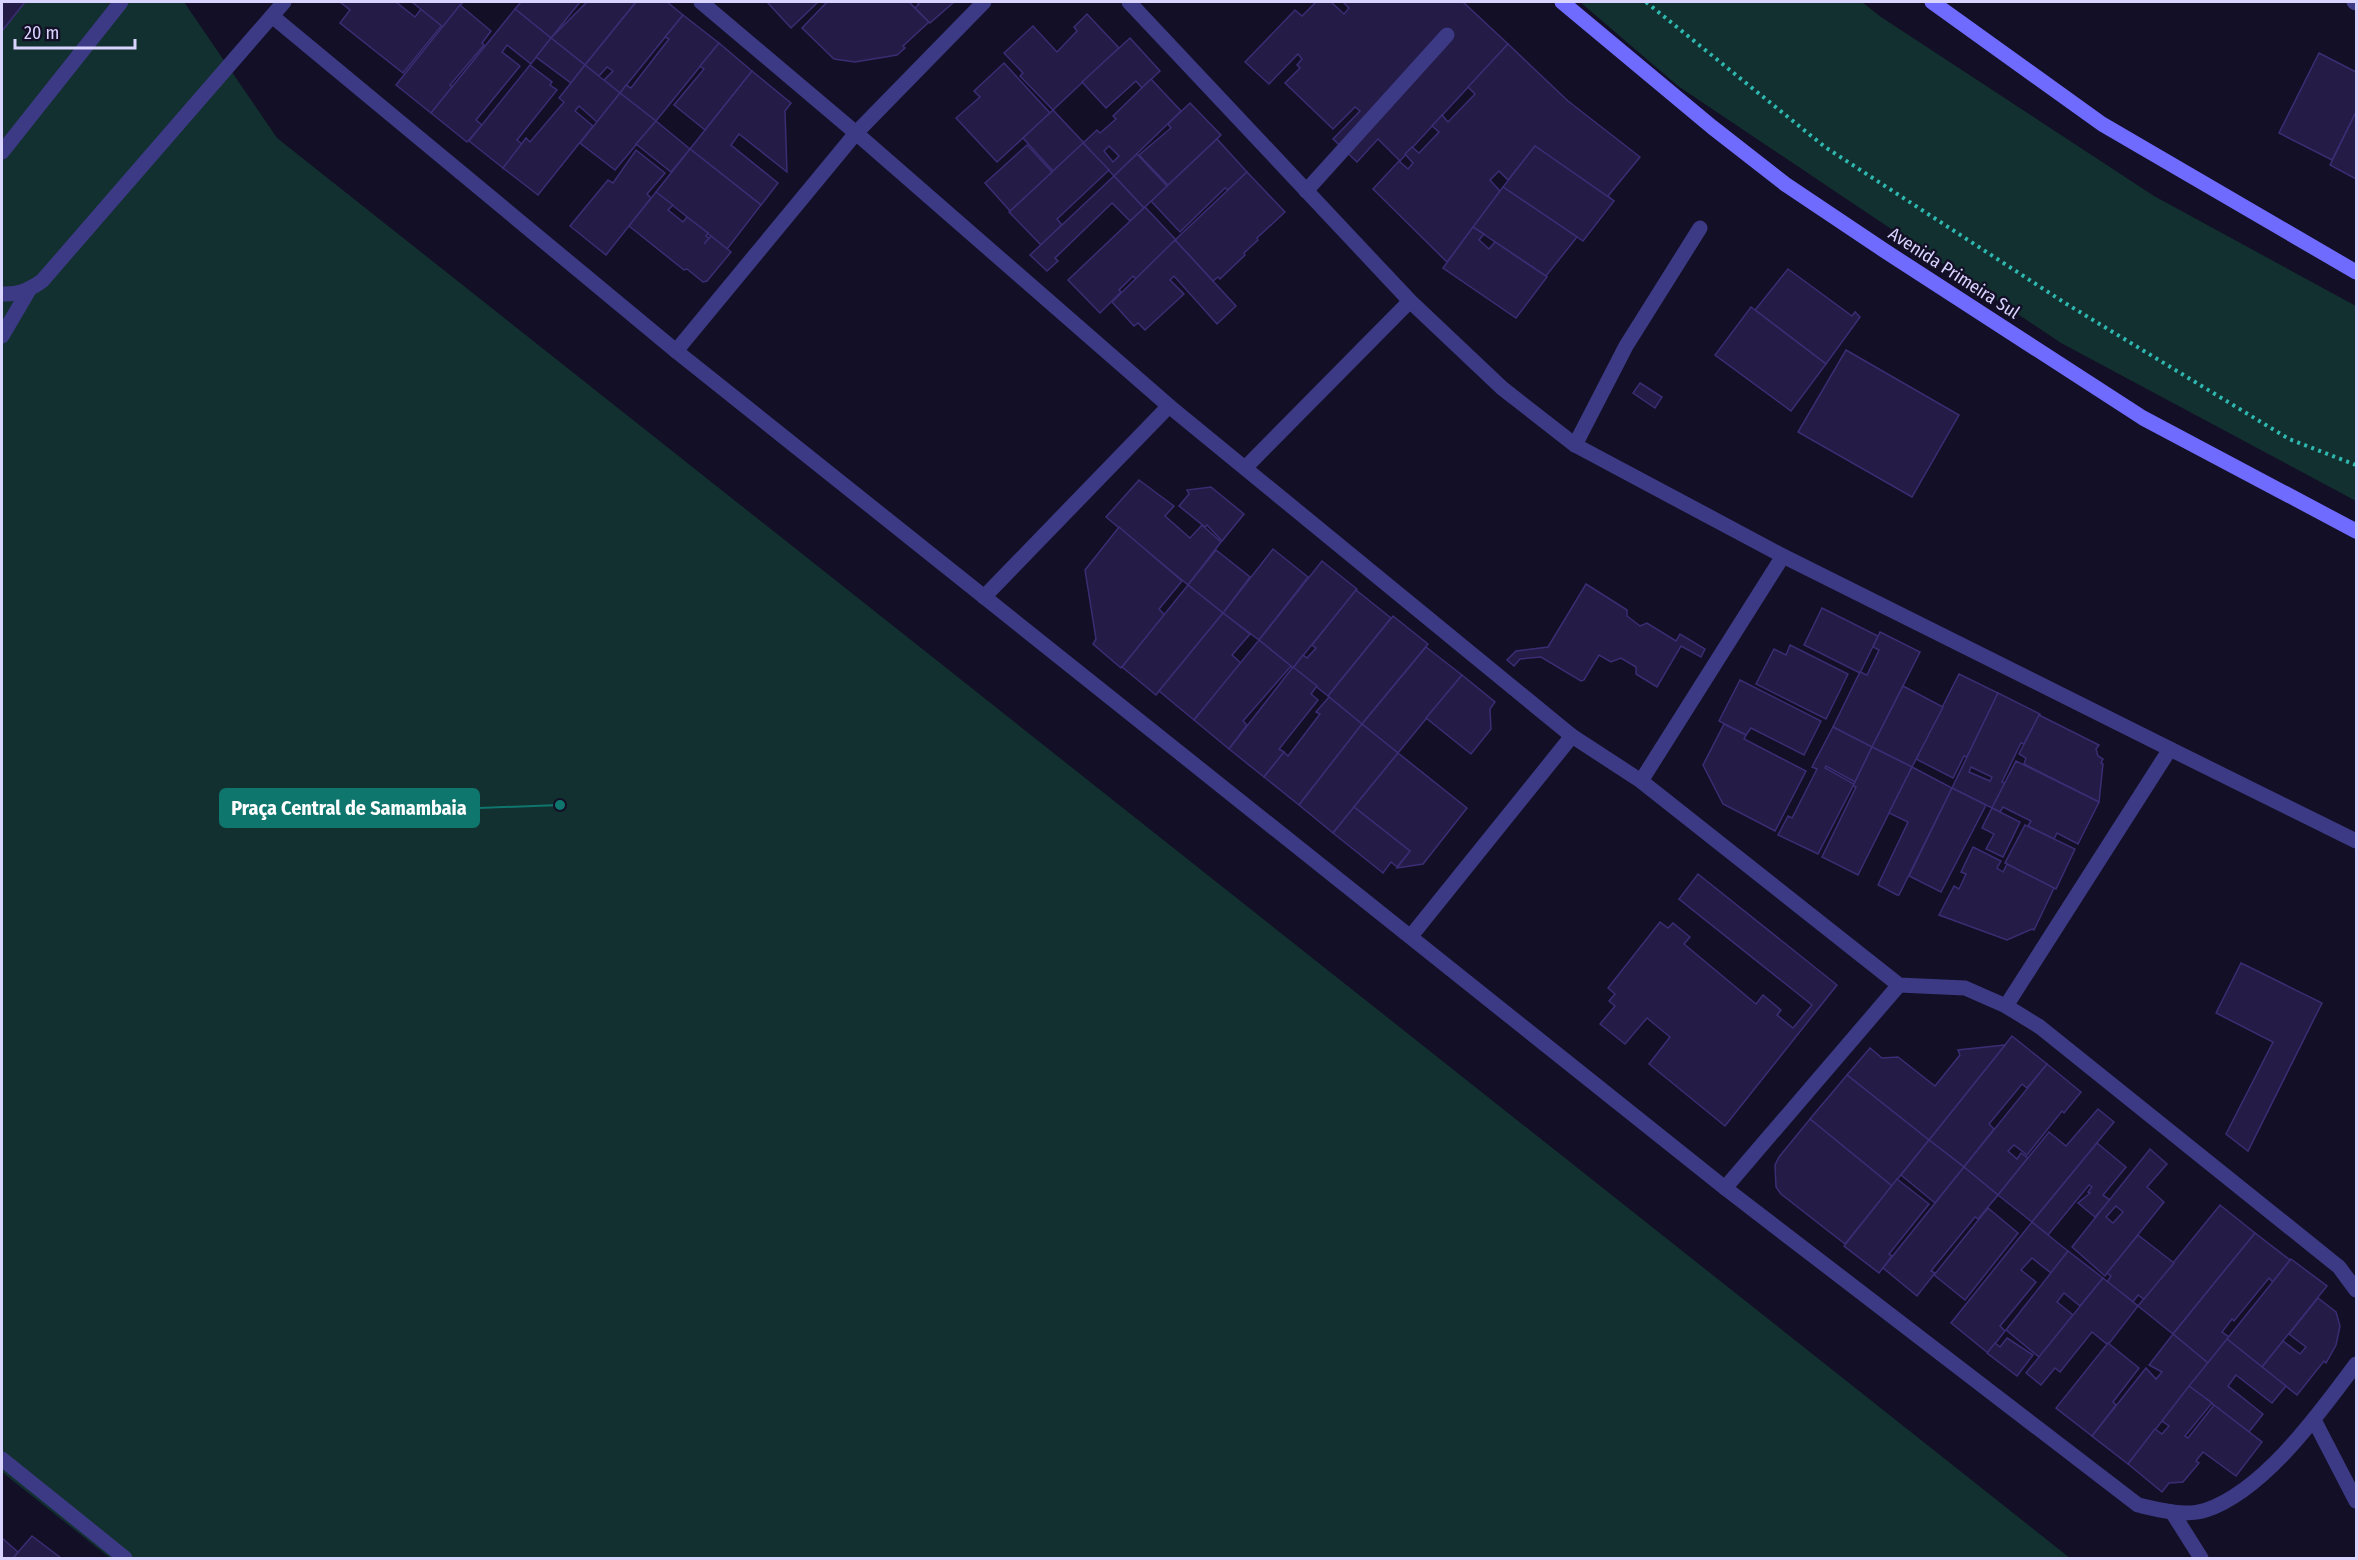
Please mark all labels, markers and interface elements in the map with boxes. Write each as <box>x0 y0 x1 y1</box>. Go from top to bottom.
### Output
scale bar <box>15 12 135 50</box>
text: 20 m <box>24 22 59 44</box>
street label: Avenida Primeira Sul <box>1884 222 2024 324</box>
callout: Praça Central de Samambaia <box>220 789 479 827</box>
text: Praça Central de Samambaia <box>231 796 467 820</box>

